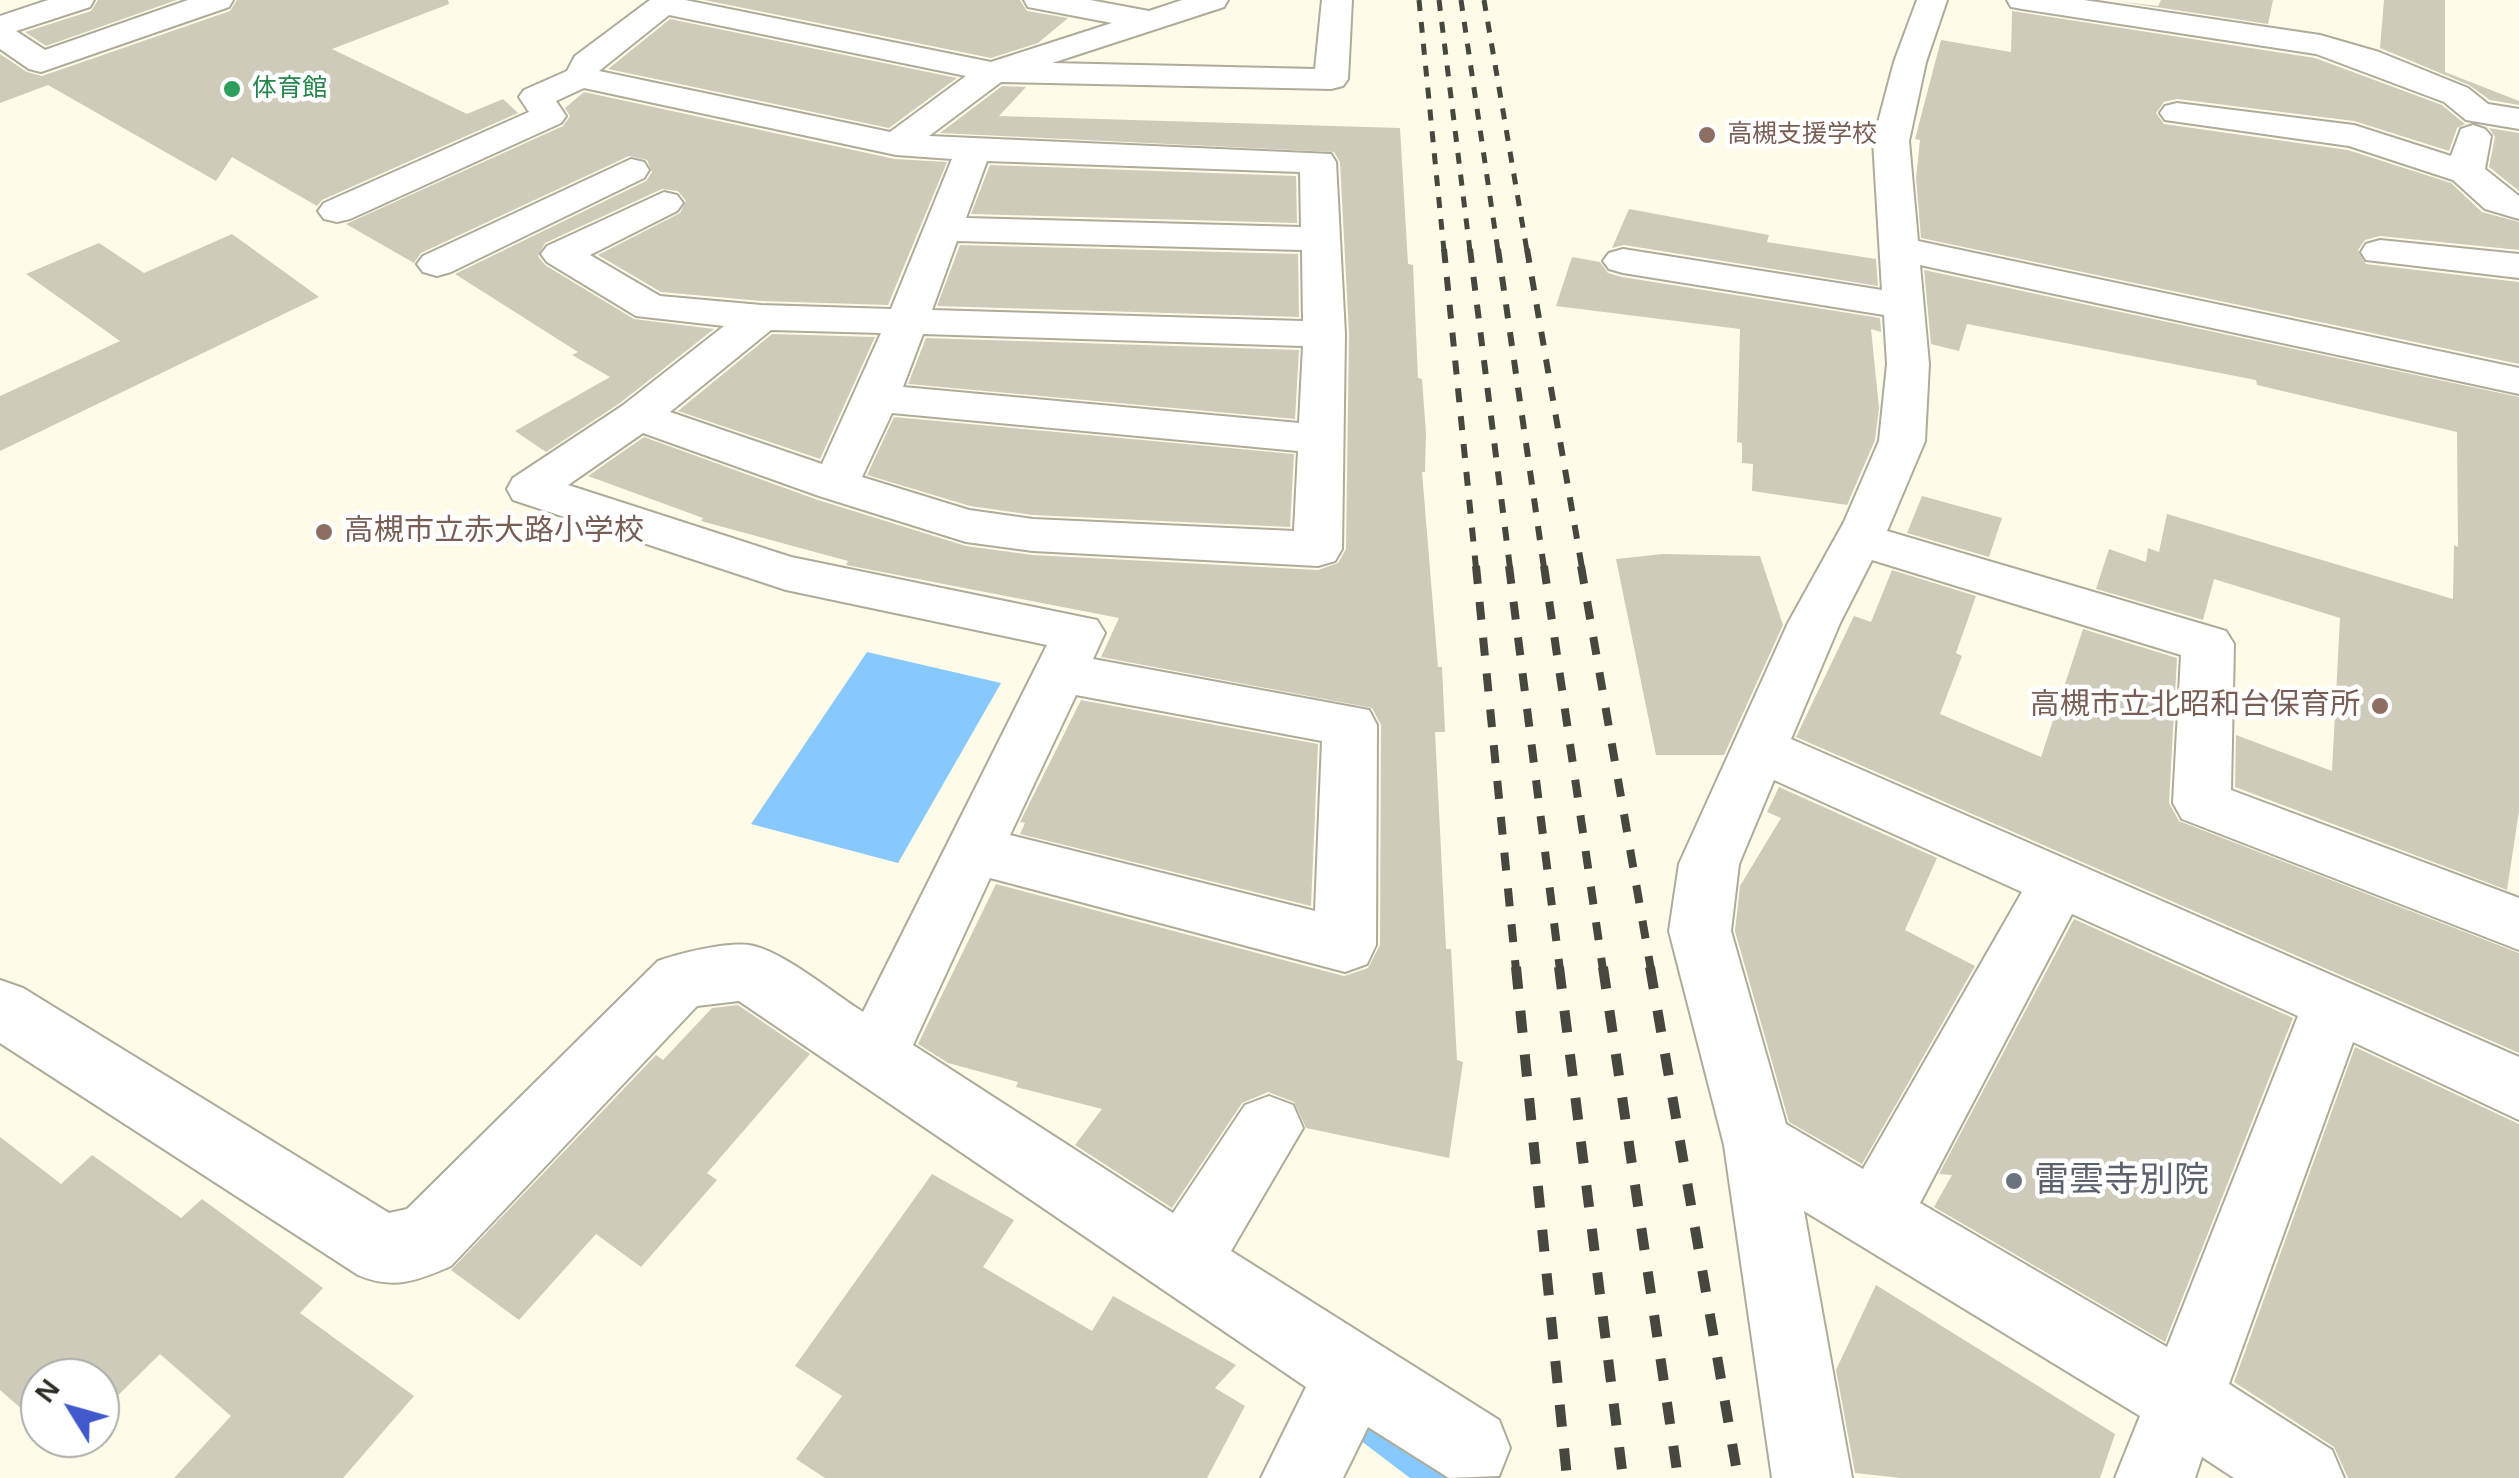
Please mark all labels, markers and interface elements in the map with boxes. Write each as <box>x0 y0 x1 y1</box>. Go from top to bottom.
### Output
place label: 体育館 <box>252 74 327 104</box>
marker: 体育館 <box>221 78 243 100</box>
place label: 高槻支援学校 <box>1727 120 1877 150</box>
marker: 高槻支援学校 <box>1696 124 1718 146</box>
place label: 高槻市立赤大路小学校 <box>344 514 644 550</box>
marker: 高槻市立赤大路小学校 <box>313 521 335 543</box>
place label: 高槻市立北昭和台保育所 <box>2030 688 2360 724</box>
marker: 高槻市立北昭和台保育所 <box>2369 695 2391 717</box>
place label: 雷雲寺別院 <box>2034 1160 2209 1202</box>
marker: 雷雲寺別院 <box>2003 1170 2025 1192</box>
north arrow <box>20 1358 120 1458</box>
text: N <box>29 1373 66 1408</box>

